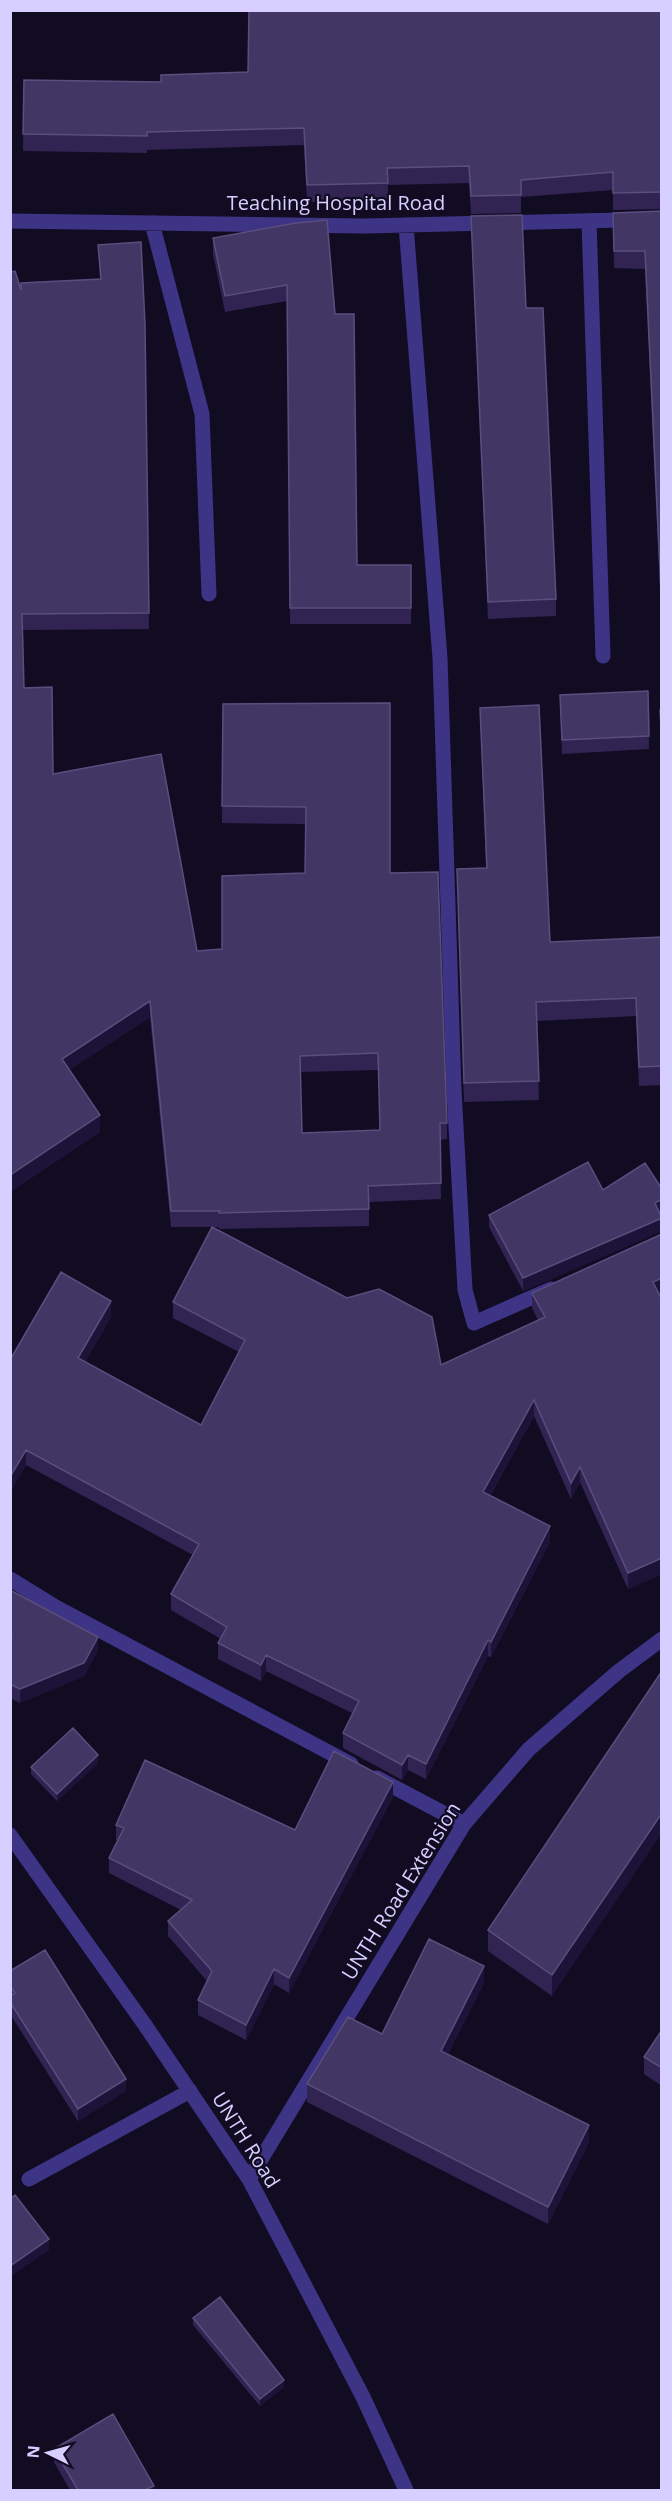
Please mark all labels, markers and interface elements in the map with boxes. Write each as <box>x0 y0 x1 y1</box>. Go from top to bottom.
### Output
street label: Teaching Hospital Road <box>227 189 445 216</box>
street label: UNTH Road Extension <box>335 1797 466 1985</box>
street label: UNTH Road <box>206 2087 287 2193</box>
north arrow <box>18 2423 78 2483</box>
text: N <box>22 2444 45 2459</box>

